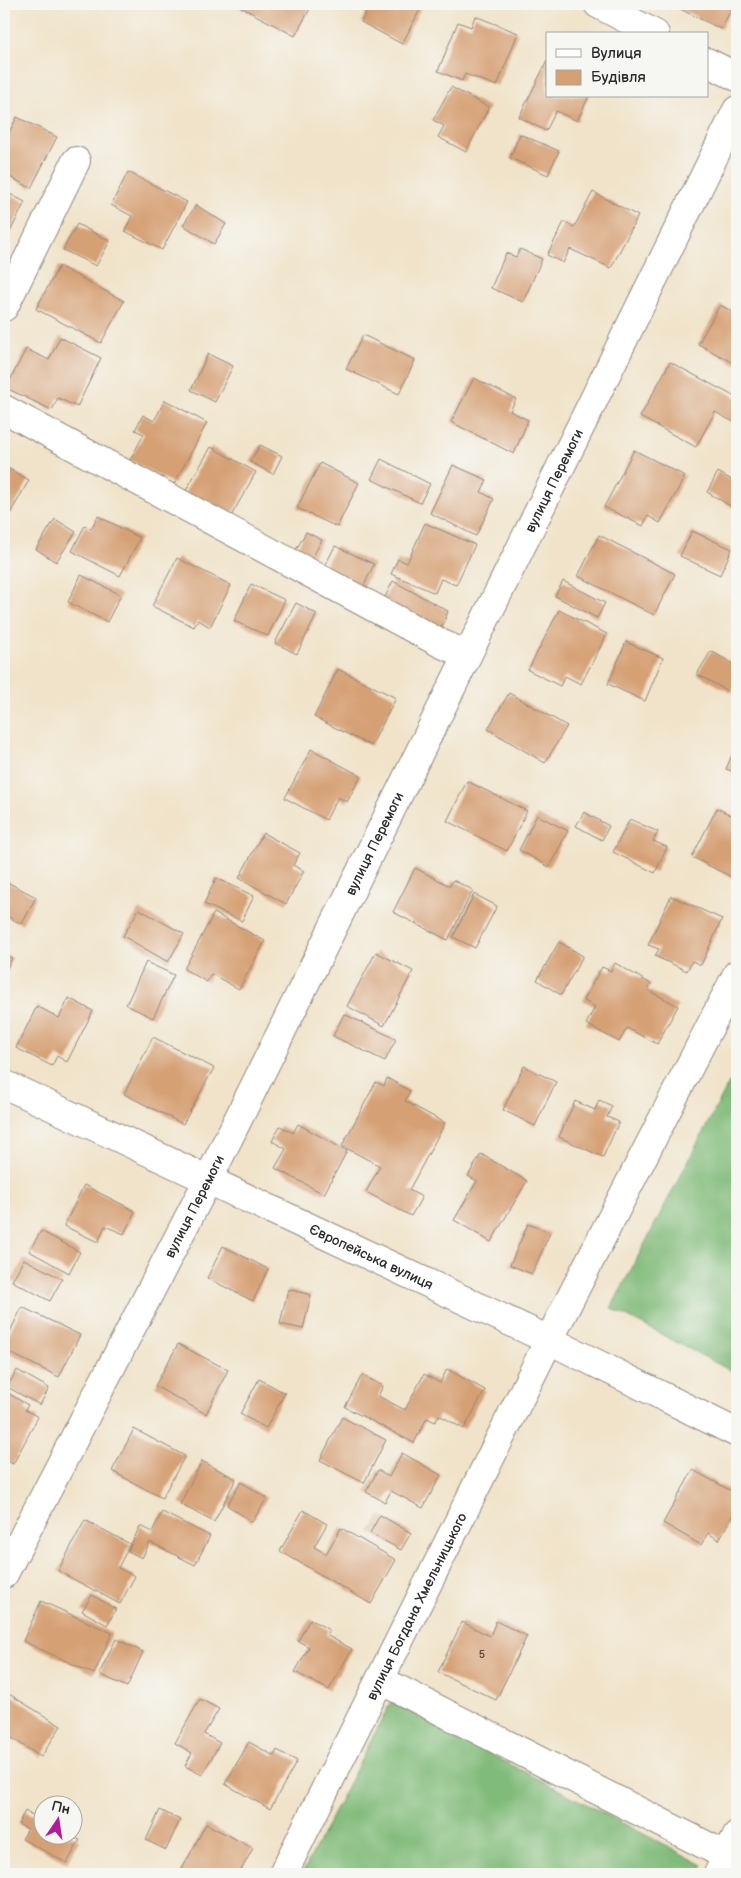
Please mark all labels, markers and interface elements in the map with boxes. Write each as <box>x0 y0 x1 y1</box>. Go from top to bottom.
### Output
legend <box>546 32 708 98</box>
text: Вулиця <box>591 44 642 63</box>
text: Будівля <box>591 68 646 87</box>
street label: вулиця Перемоги <box>521 426 587 535</box>
street label: вулиця Перемоги <box>342 789 407 898</box>
street label: вулиця Перемоги <box>161 1152 228 1261</box>
street label: Європейська вулиця <box>307 1220 436 1293</box>
street label: вулиця Богдана Хмельницького <box>363 1510 470 1703</box>
house number: 5 <box>479 1648 485 1661</box>
north arrow <box>32 1796 82 1846</box>
text: Пн <box>50 1797 72 1818</box>

